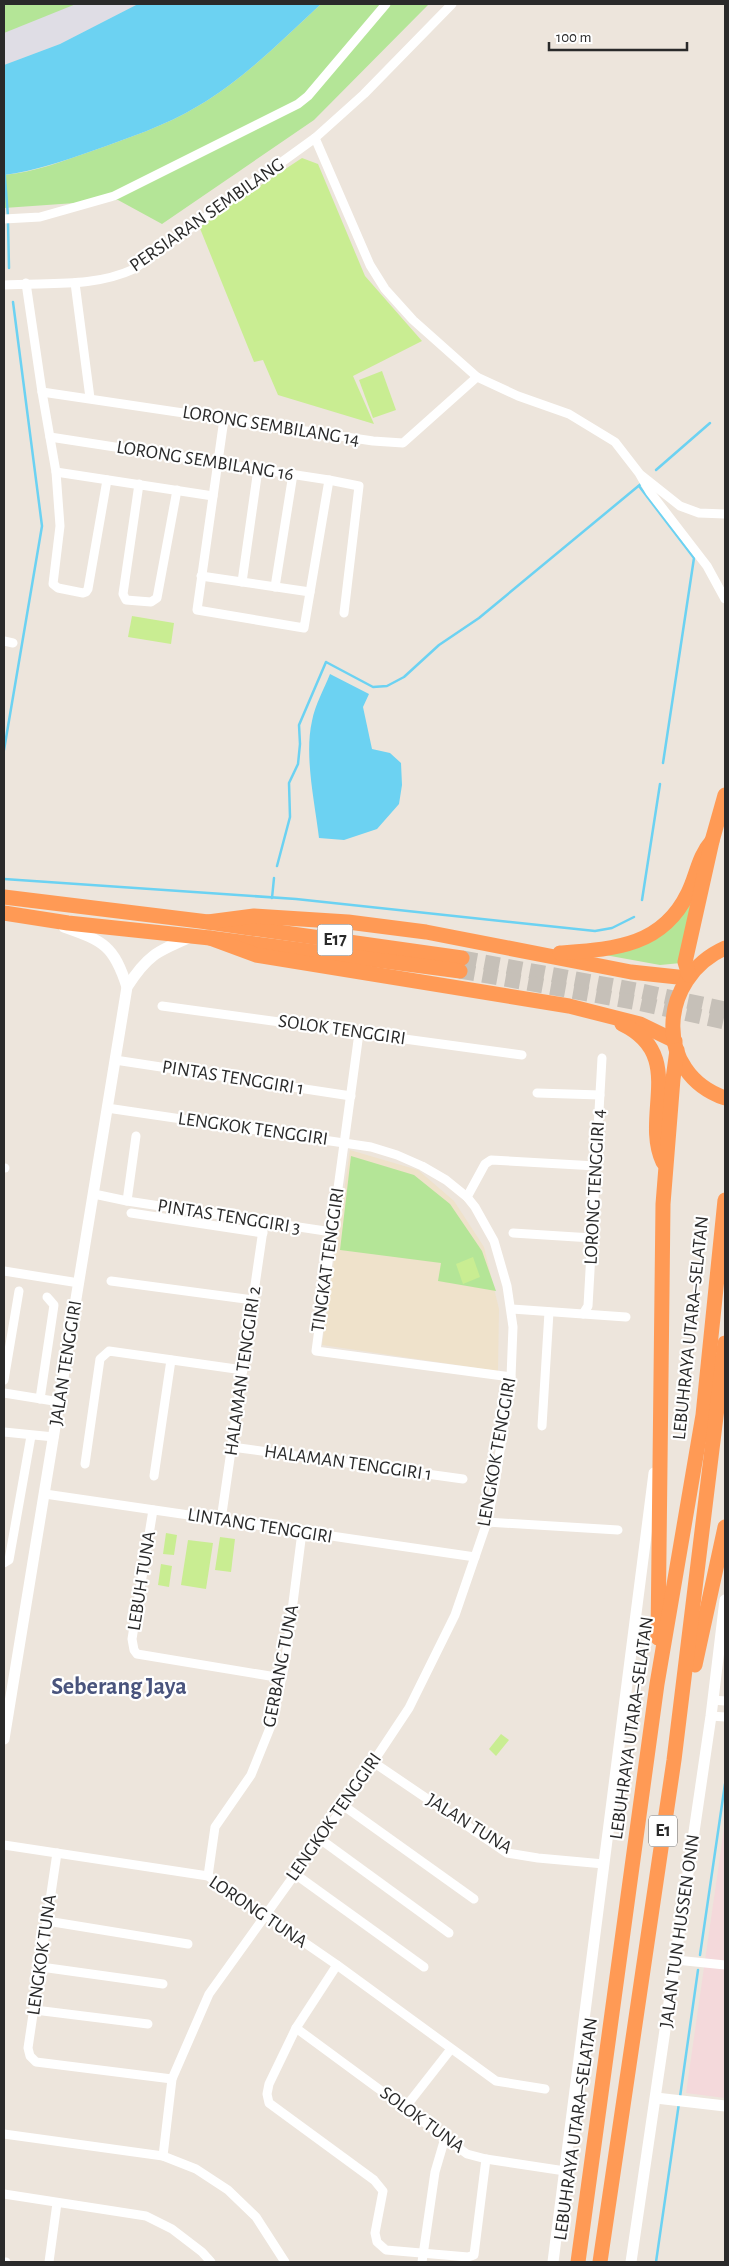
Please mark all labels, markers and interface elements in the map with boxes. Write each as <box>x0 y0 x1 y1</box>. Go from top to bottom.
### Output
scale bar <box>549 20 686 52</box>
text: 100 m <box>556 30 591 45</box>
street label: PERSIARAN SEMBILANG <box>126 155 288 275</box>
street label: LORONG SEMBILANG 14 <box>181 403 361 449</box>
street label: LORONG SEMBILANG 16 <box>115 438 295 484</box>
road number: E17 <box>318 924 352 956</box>
street label: SOLOK TENGGIRI <box>277 1012 407 1048</box>
street label: PINTAS TENGGIRI 1 <box>161 1057 305 1099</box>
street label: LENGKOK TENGGIRI <box>177 1109 329 1149</box>
street label: LORONG TENGGIRI 4 <box>581 1109 609 1265</box>
street label: TINGKAT TENGGIRI <box>308 1186 348 1334</box>
street label: PINTAS TENGGIRI 3 <box>156 1196 302 1238</box>
street label: LEBUHRAYA UTARA–SELATAN <box>670 1215 712 1441</box>
street label: HALAMAN TENGGIRI 2 <box>222 1284 264 1457</box>
street label: JALAN TENGGIRI <box>47 1299 85 1427</box>
street label: LENGKOK TENGGIRI <box>475 1376 519 1528</box>
street label: HALAMAN TENGGIRI 1 <box>263 1442 433 1484</box>
street label: LINTANG TENGGIRI <box>186 1505 334 1547</box>
street label: LEBUH TUNA <box>125 1530 159 1632</box>
street label: GERBANG TUNA <box>260 1603 302 1729</box>
street label: LEBUHRAYA UTARA–SELATAN <box>607 1615 657 1841</box>
district label: Seberang Jaya <box>51 1675 187 1699</box>
street label: LENGKOK TENGGIRI <box>283 1750 385 1884</box>
street label: JALAN TUNA <box>423 1790 515 1858</box>
road number: E1 <box>649 1815 677 1846</box>
street label: JALAN TUN HUSSEN ONN <box>657 1833 703 2029</box>
street label: LORONG TUNA <box>205 1872 311 1952</box>
street label: LENGKOK TUNA <box>24 1893 60 2017</box>
street label: LEBUHRAYA UTARA–SELATAN <box>551 2016 601 2242</box>
street label: SOLOK TUNA <box>376 2083 468 2157</box>

